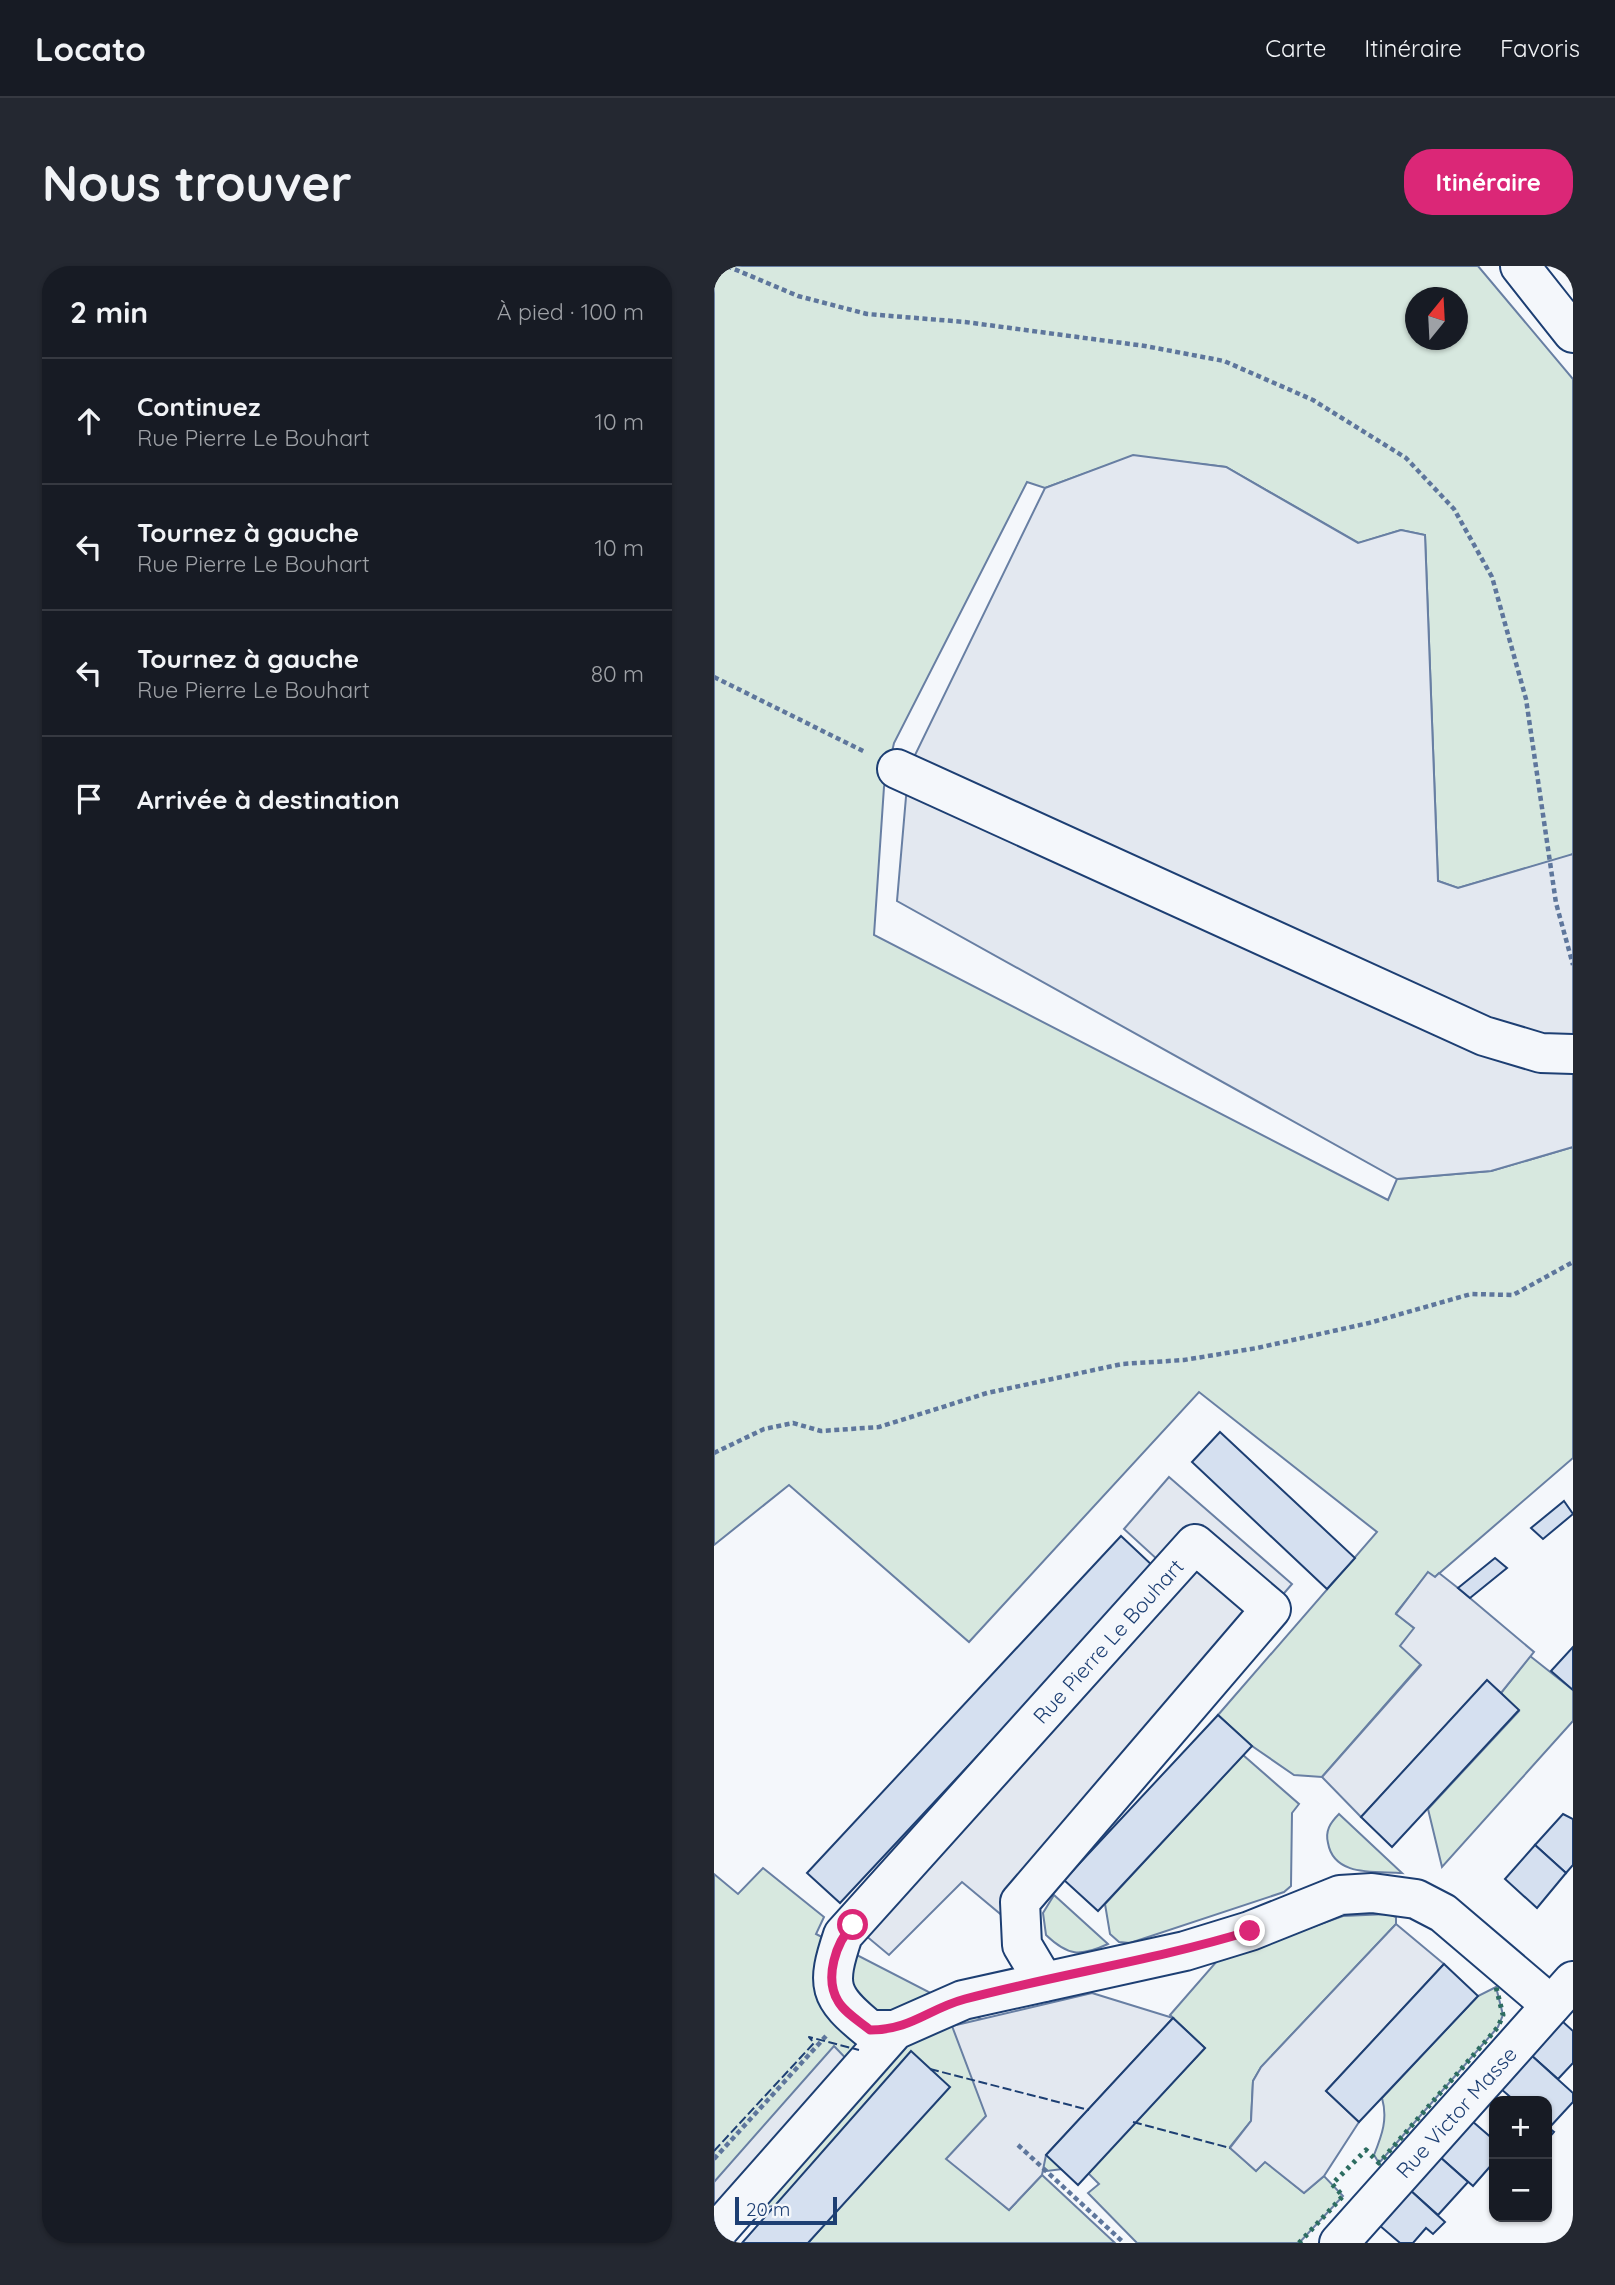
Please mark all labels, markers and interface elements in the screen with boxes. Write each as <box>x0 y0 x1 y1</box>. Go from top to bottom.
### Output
text: Locato <box>35 28 146 69</box>
text: Carte <box>1265 33 1326 63</box>
text: Itinéraire <box>1364 33 1462 63</box>
text: Favoris <box>1500 33 1580 63</box>
button: Itinéraire <box>1404 149 1573 215</box>
text: Nous trouver <box>42 152 352 213</box>
north arrow <box>1405 287 1468 350</box>
text: 2 min <box>70 293 148 331</box>
text: À pied · 100 m <box>497 297 644 326</box>
text: Continuez <box>137 390 260 423</box>
icon: ahead <box>70 402 108 440</box>
text: 10 m <box>595 407 644 436</box>
text: Rue Pierre Le Bouhart <box>137 423 370 452</box>
text: Tournez à gauche <box>137 516 359 549</box>
icon: left <box>70 528 108 566</box>
text: 10 m <box>595 533 644 562</box>
text: Rue Pierre Le Bouhart <box>137 549 370 578</box>
text: Tournez à gauche <box>137 642 359 675</box>
icon: left <box>70 654 108 692</box>
text: 80 m <box>591 659 644 688</box>
text: Rue Pierre Le Bouhart <box>137 675 370 704</box>
icon: arrive <box>70 780 108 818</box>
text: Arrivée à destination <box>137 783 400 816</box>
street label: Rue Pierre Le Bouhart <box>1027 1553 1189 1729</box>
route start <box>837 1909 868 1940</box>
route end <box>1234 1915 1265 1946</box>
street label: Rue Victor Masse <box>1390 2041 1522 2183</box>
map controls <box>1489 2096 1552 2222</box>
button: + <box>1489 2096 1552 2159</box>
button: − <box>1489 2159 1552 2222</box>
scale bar <box>735 2194 836 2226</box>
text: 20 m <box>746 2197 790 2221</box>

